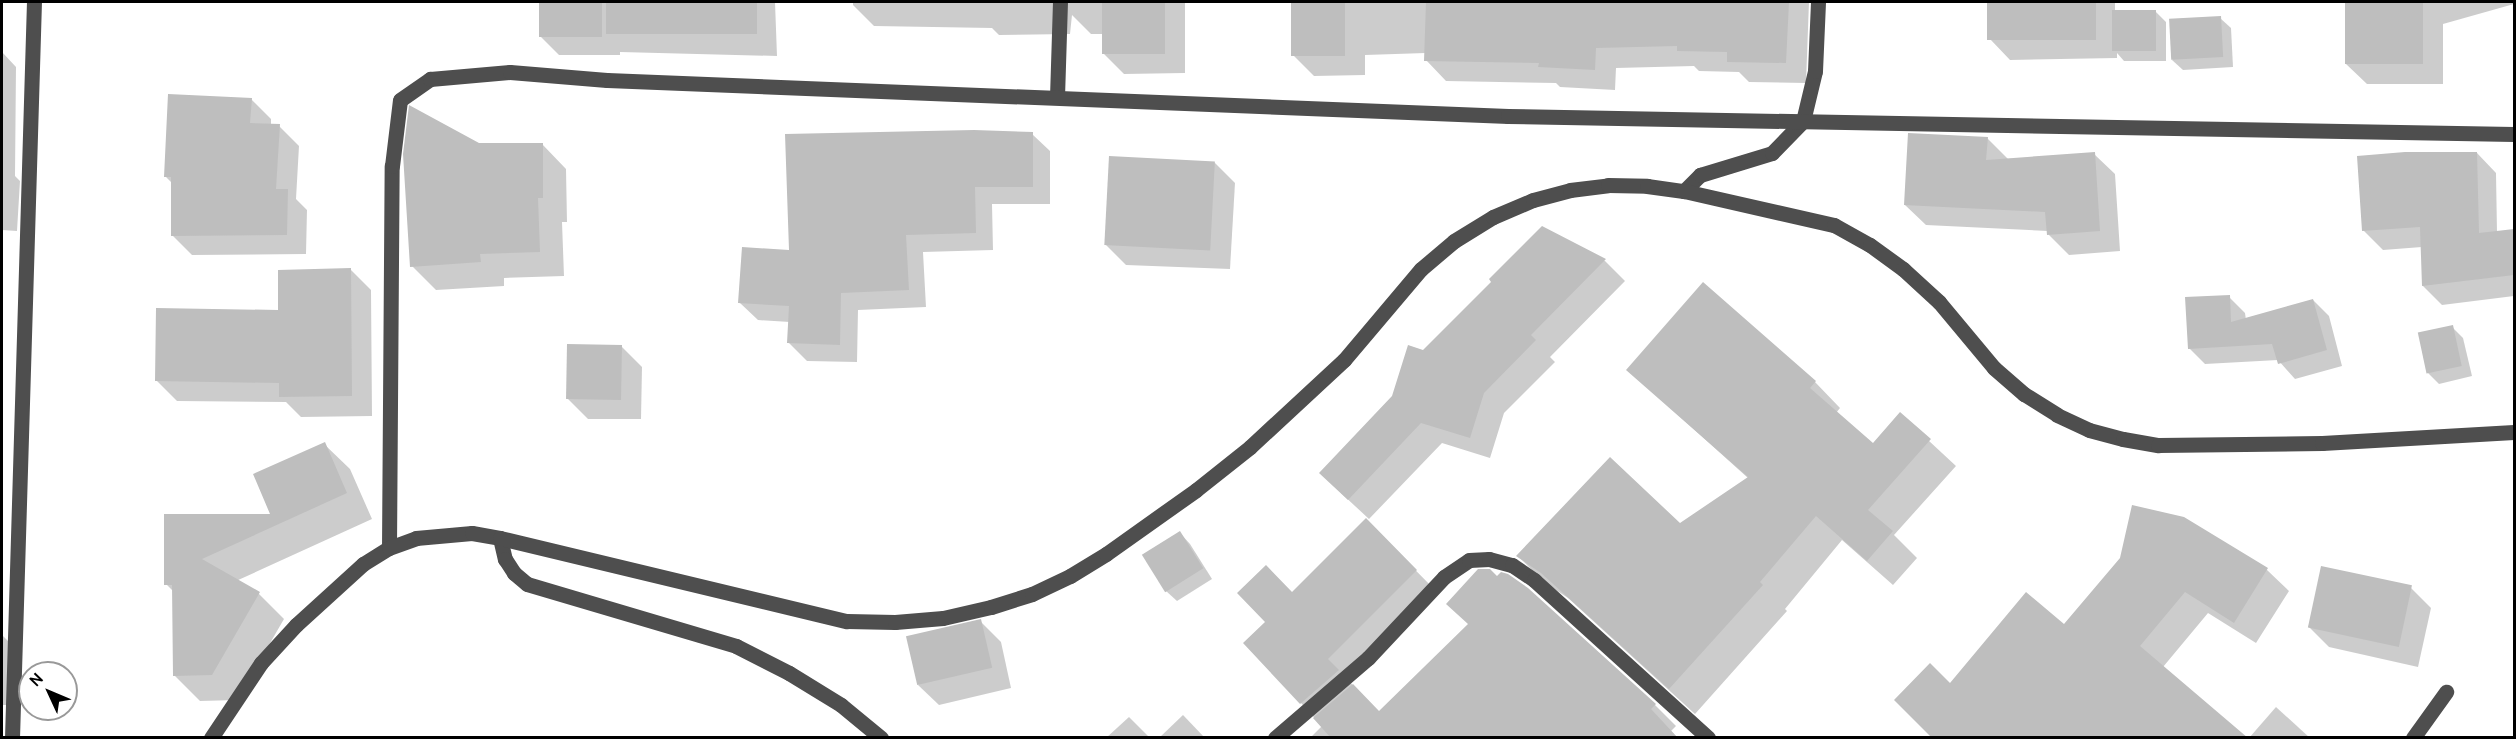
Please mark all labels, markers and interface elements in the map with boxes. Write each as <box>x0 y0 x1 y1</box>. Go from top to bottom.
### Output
north arrow <box>18 661 78 721</box>
text: N <box>25 669 47 690</box>

